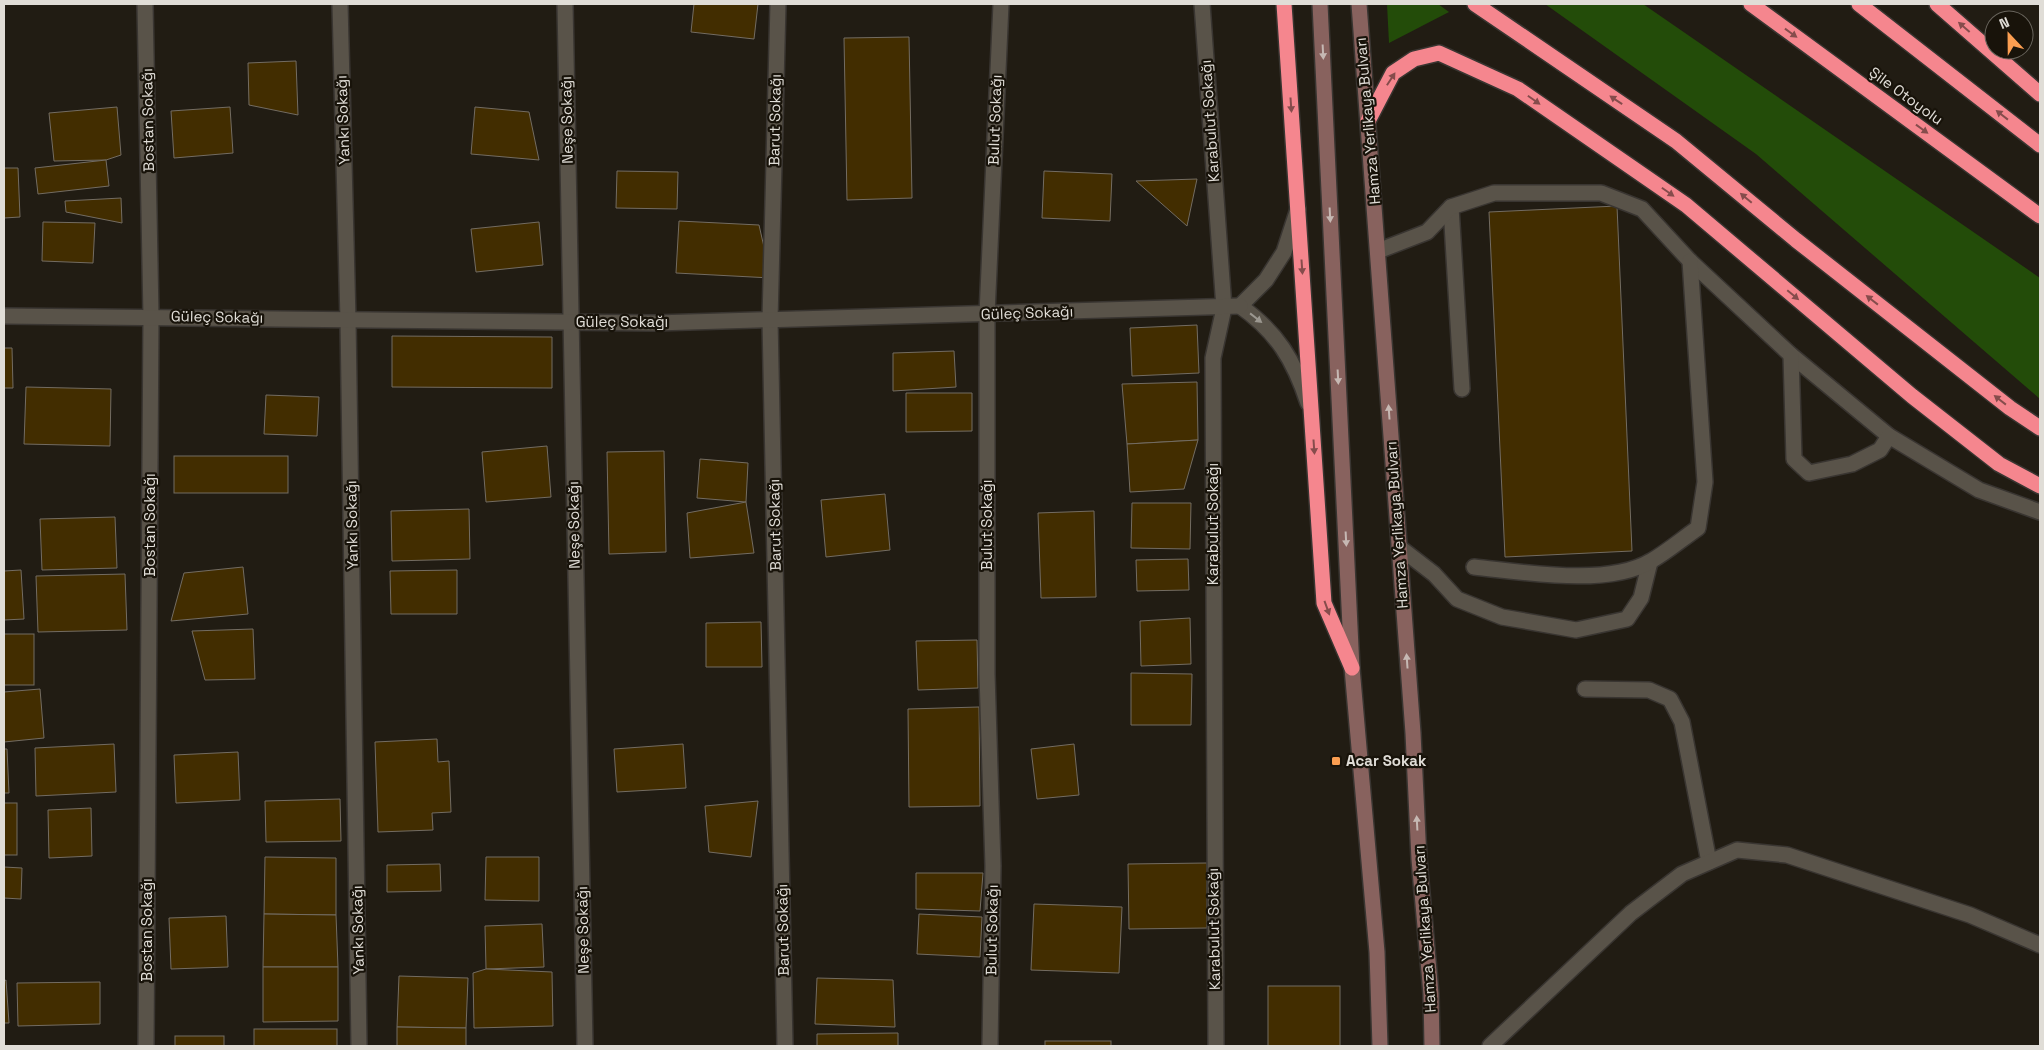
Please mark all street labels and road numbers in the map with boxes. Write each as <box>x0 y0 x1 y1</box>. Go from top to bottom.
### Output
street label: Hamza Yerlikaya Bulvarı <box>1351 37 1384 205</box>
street label: Karabulut Sokağı <box>1196 59 1223 183</box>
street label: Şile Otoyolu <box>1866 62 1947 129</box>
street label: Bostan Sokağı <box>137 68 158 172</box>
street label: Barut Sokağı <box>764 74 785 166</box>
street label: Bulut Sokağı <box>983 74 1006 166</box>
street label: Yankı Sokağı <box>331 75 354 165</box>
street label: Neşe Sokağı <box>556 76 577 164</box>
street label: Güleç Sokağı <box>980 301 1074 324</box>
street label: Güleç Sokağı <box>171 306 263 327</box>
street label: Güleç Sokağı <box>576 312 668 331</box>
street label: Hamza Yerlikaya Bulvarı <box>1381 441 1412 609</box>
street label: Karabulut Sokağı <box>1203 463 1222 585</box>
street label: Bostan Sokağı <box>140 473 159 577</box>
street label: Barut Sokağı <box>764 479 785 571</box>
street label: Yankı Sokağı <box>341 480 362 570</box>
street label: Bulut Sokağı <box>977 480 996 570</box>
street label: Neşe Sokağı <box>563 481 584 569</box>
street label: Hamza Yerlikaya Bulvarı <box>1409 845 1440 1013</box>
street label: Karabulut Sokağı <box>1203 868 1224 990</box>
street label: Bostan Sokağı <box>137 878 156 982</box>
street label: Barut Sokağı <box>772 884 793 976</box>
street label: Bulut Sokağı <box>981 884 1002 976</box>
street label: Yankı Sokağı <box>347 885 368 975</box>
street label: Neşe Sokağı <box>572 886 593 974</box>

